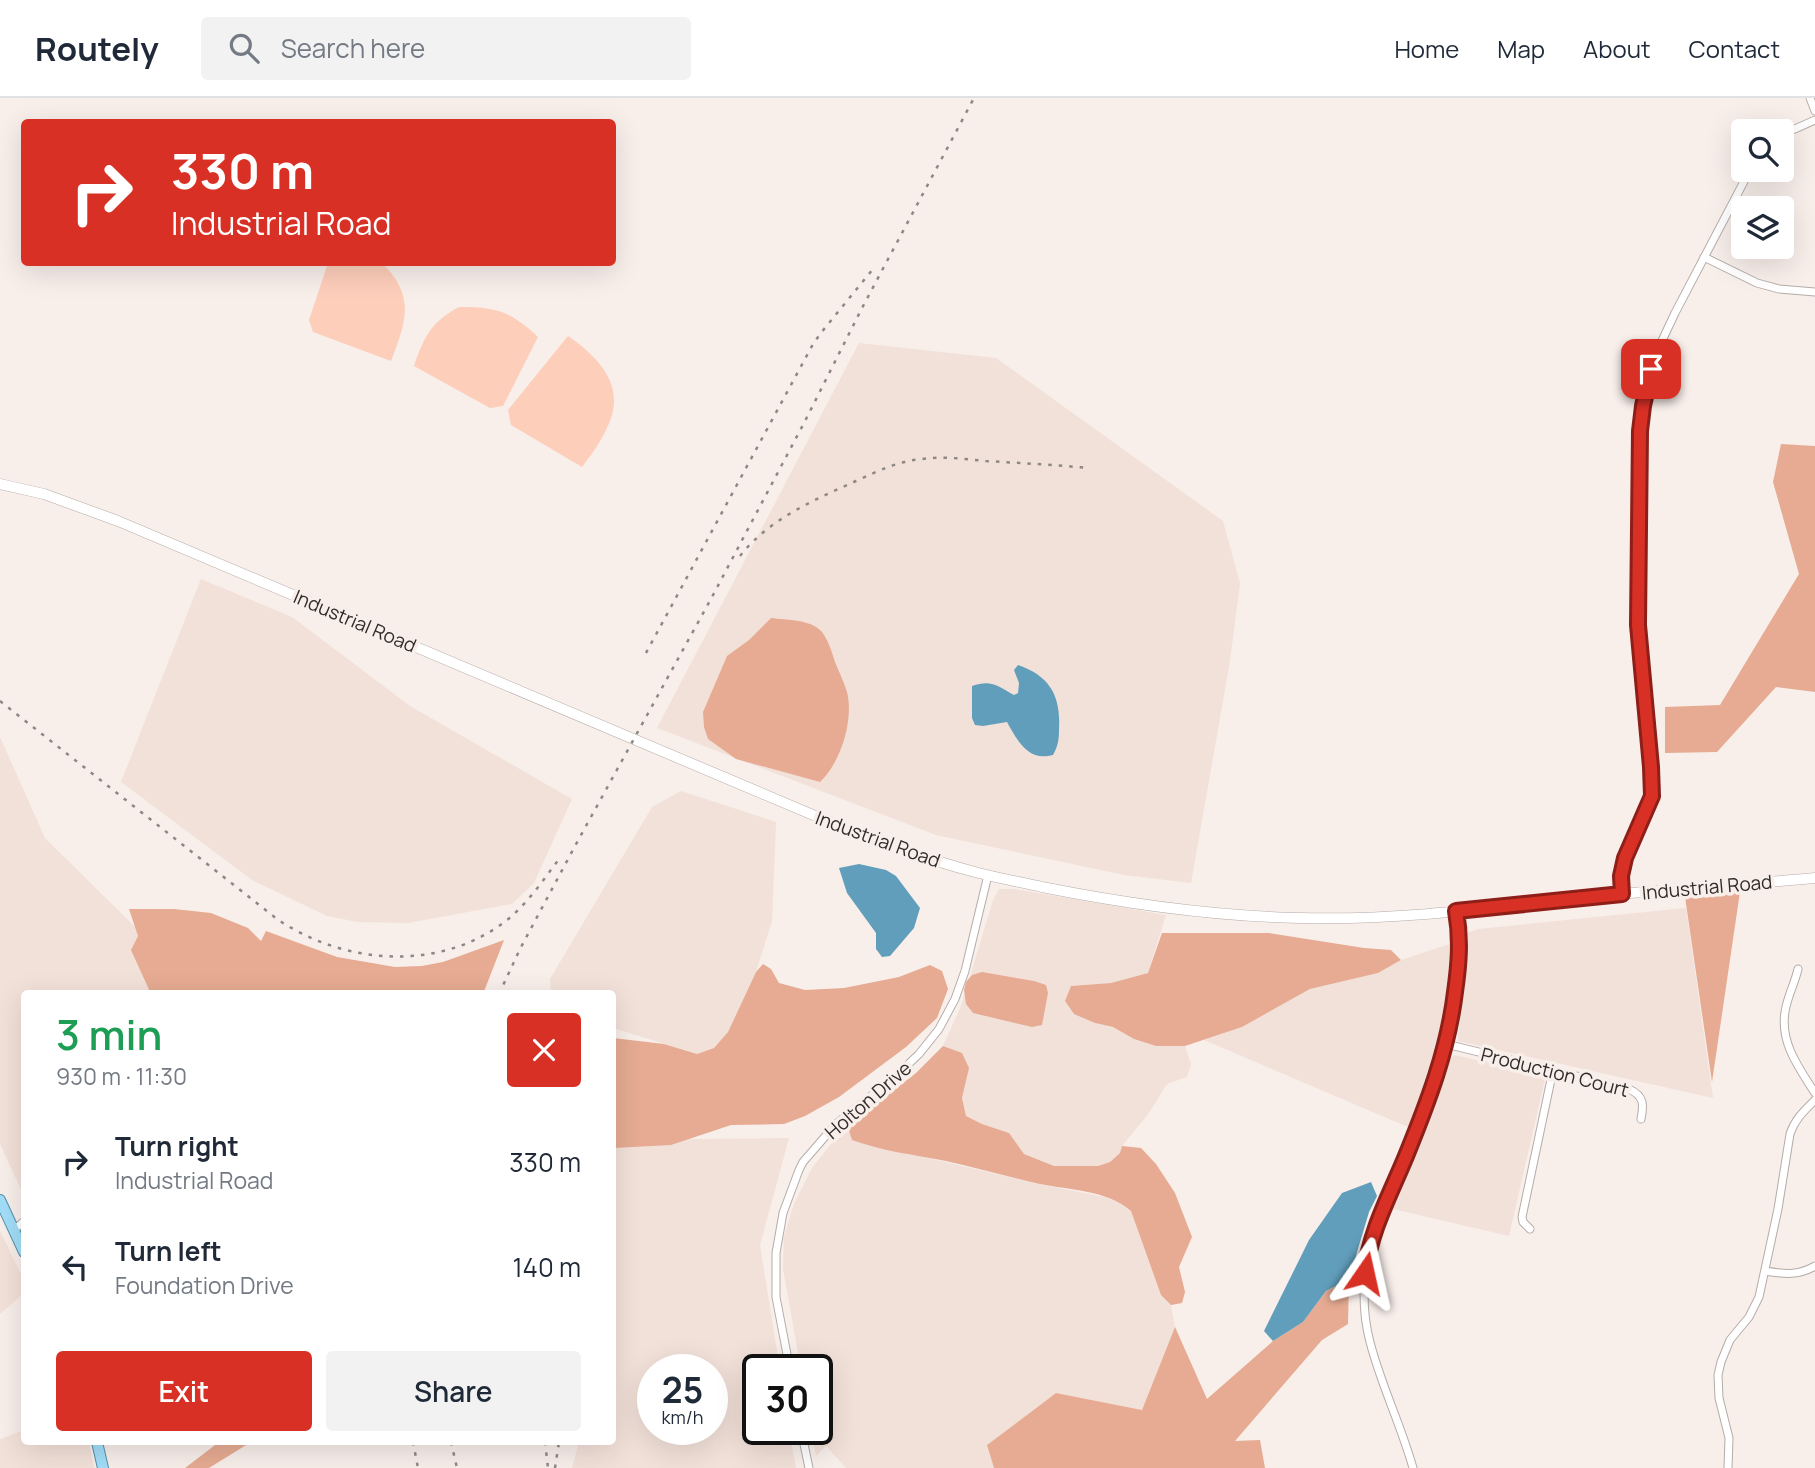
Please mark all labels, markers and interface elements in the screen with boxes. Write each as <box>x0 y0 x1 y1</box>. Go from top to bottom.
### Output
search box <box>201 17 691 80</box>
text: Routely <box>35 26 159 71</box>
icon: search <box>225 29 263 67</box>
text: Search here <box>281 30 425 66</box>
text: Home <box>1394 32 1459 65</box>
text: Map <box>1497 32 1545 65</box>
text: About <box>1583 32 1651 65</box>
text: Contact <box>1689 32 1780 65</box>
map controls <box>1731 119 1794 259</box>
button: search <box>1731 119 1794 182</box>
text: 330 m <box>171 137 314 204</box>
icon: right <box>56 147 147 238</box>
button: layers <box>1731 196 1794 259</box>
text: Industrial Road <box>171 201 391 245</box>
pin <box>1621 339 1681 399</box>
icon: arrive <box>1632 350 1670 388</box>
street label: Industrial Road <box>290 583 420 659</box>
street label: Industrial Road <box>812 804 944 874</box>
street label: Industrial Road <box>1641 868 1773 906</box>
text: 3 min <box>56 1005 162 1063</box>
button: close <box>507 1013 581 1087</box>
street label: Production Court <box>1478 1041 1632 1103</box>
street label: Holton Drive <box>819 1055 917 1145</box>
text: 930 m · 11:30 <box>56 1060 187 1092</box>
text: Turn right <box>115 1128 239 1164</box>
icon: right <box>56 1143 94 1181</box>
text: 330 m <box>509 1144 581 1180</box>
text: Industrial Road <box>115 1164 273 1196</box>
text: Turn left <box>115 1233 222 1269</box>
position arrow <box>1328 1236 1402 1310</box>
icon: left <box>56 1248 94 1286</box>
text: 140 m <box>512 1249 581 1285</box>
text: Foundation Drive <box>115 1269 294 1301</box>
button: Exit <box>56 1351 312 1431</box>
button: Share <box>326 1351 581 1431</box>
speed limit sign: 30 <box>742 1354 833 1445</box>
text: 25 <box>662 1366 703 1414</box>
text: km/h <box>662 1405 703 1429</box>

